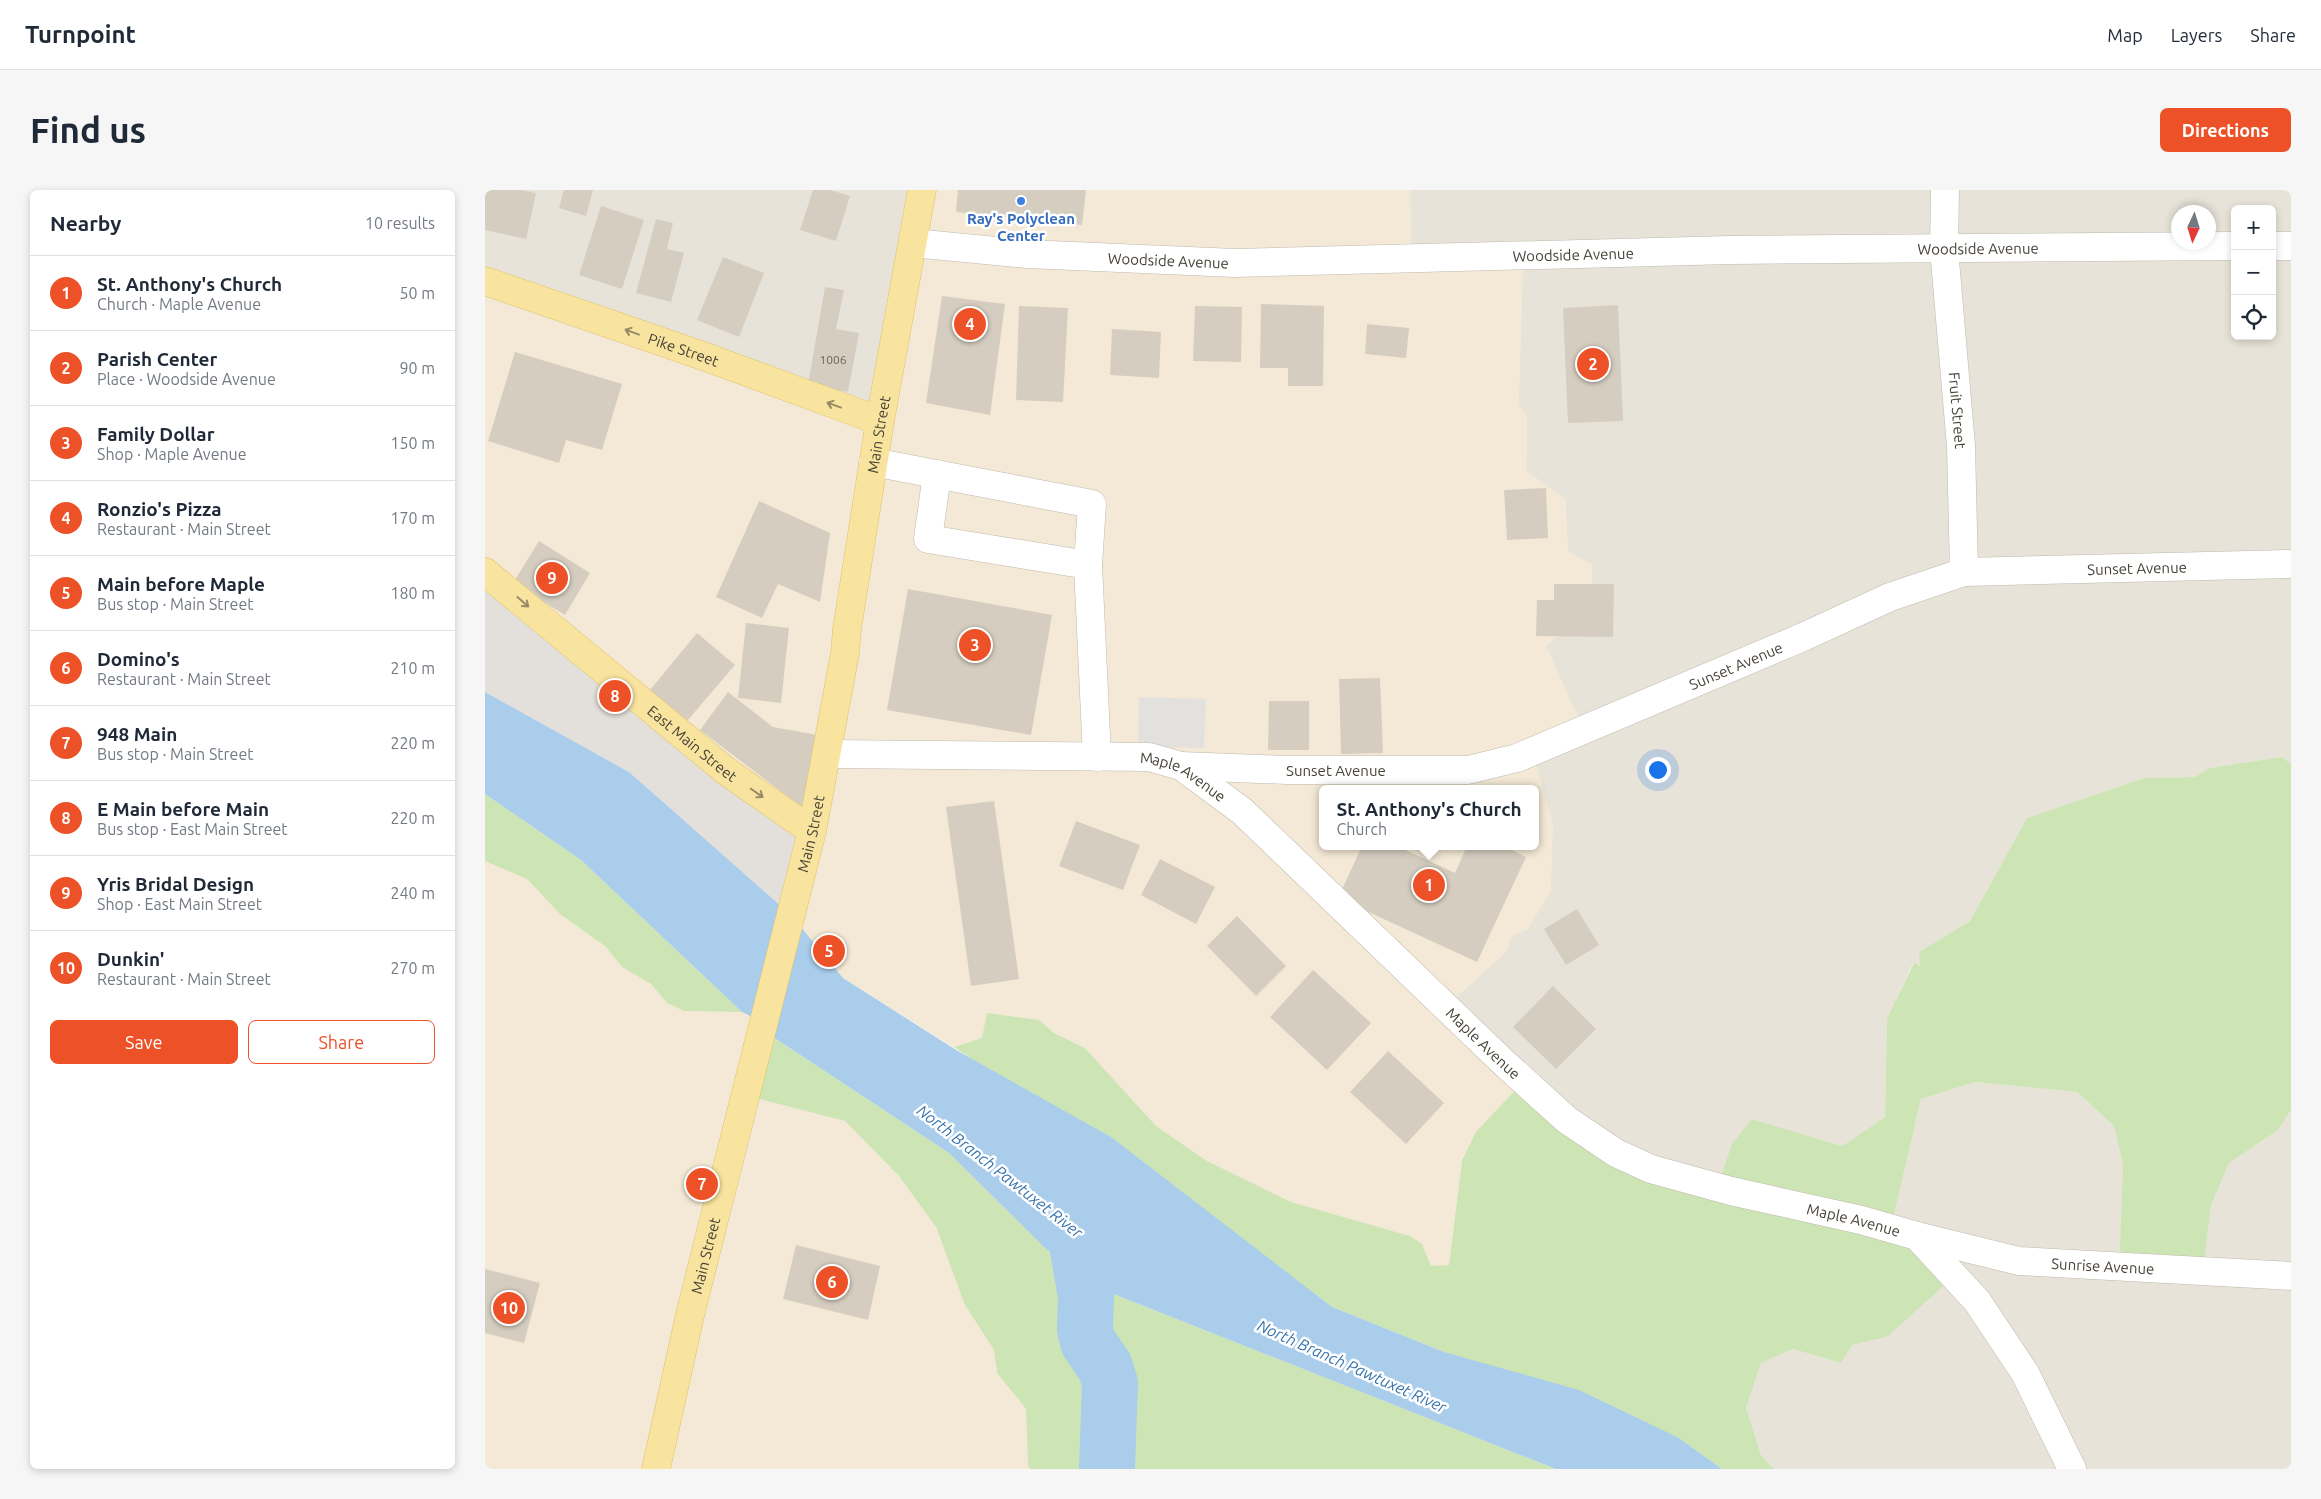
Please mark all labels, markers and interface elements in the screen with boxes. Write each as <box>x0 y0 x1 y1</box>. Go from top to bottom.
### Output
text: Turnpoint <box>25 21 136 48</box>
text: Map <box>2107 25 2143 45</box>
text: Layers <box>2171 25 2222 45</box>
text: Share <box>2250 25 2296 45</box>
button: Directions <box>2160 108 2291 152</box>
text: Find us <box>30 110 146 150</box>
marker: Ray's Polyclean Center <box>1015 195 1027 207</box>
north arrow <box>2171 205 2216 250</box>
map controls <box>2231 205 2276 340</box>
button: + <box>2231 205 2276 250</box>
place label: Ray's Polyclean Center <box>967 210 1075 244</box>
text: Nearby <box>50 211 121 235</box>
text: 10 results <box>365 214 435 232</box>
street label: Woodside Avenue <box>1917 239 2039 257</box>
street label: Woodside Avenue <box>1512 244 1634 264</box>
street label: Woodside Avenue <box>1107 249 1229 271</box>
button: − <box>2231 250 2276 295</box>
text: St. Anthony's Church <box>97 273 282 295</box>
text: 1 <box>61 284 71 302</box>
text: 50 m <box>399 284 435 302</box>
text: Church · Maple Avenue <box>97 295 261 313</box>
button: locate <box>2231 295 2276 340</box>
pin: 4 <box>954 305 986 343</box>
one-way arrow <box>625 327 640 336</box>
street label: Pike Street <box>646 329 721 370</box>
pin: 2 <box>1577 345 1609 383</box>
text: Parish Center <box>97 348 217 370</box>
house number: 1006 <box>819 353 847 366</box>
text: 2 <box>61 359 71 377</box>
text: 90 m <box>399 359 435 377</box>
text: Place · Woodside Avenue <box>97 370 276 388</box>
street label: Fruit Street <box>1946 371 1970 449</box>
street label: Main Street <box>863 394 893 474</box>
one-way arrow <box>827 400 842 409</box>
text: Family Dollar <box>97 423 214 445</box>
text: 3 <box>61 434 71 452</box>
text: 150 m <box>390 434 435 452</box>
text: Shop · Maple Avenue <box>97 445 247 463</box>
text: Ronzio's Pizza <box>97 498 222 520</box>
text: 4 <box>61 509 71 527</box>
text: 170 m <box>390 509 435 527</box>
text: Restaurant · Main Street <box>97 520 271 538</box>
street label: Sunset Avenue <box>2087 558 2187 577</box>
pin: 9 <box>536 559 568 597</box>
text: Main before Maple <box>97 573 265 595</box>
text: 5 <box>61 584 71 602</box>
text: 180 m <box>390 584 435 602</box>
text: Bus stop · Main Street <box>97 595 254 613</box>
one-way arrow <box>517 596 530 607</box>
pin: 3 <box>959 626 991 664</box>
street label: Sunset Avenue <box>1686 638 1785 693</box>
text: Domino's <box>97 648 180 670</box>
text: 6 <box>61 659 71 677</box>
text: 210 m <box>390 659 435 677</box>
text: Restaurant · Main Street <box>97 670 271 688</box>
pin: 8 <box>599 677 631 715</box>
street label: East Main Street <box>644 702 740 785</box>
text: 948 Main <box>97 723 177 745</box>
text: 7 <box>61 734 71 752</box>
text: 220 m <box>390 734 435 752</box>
text: Bus stop · Main Street <box>97 745 254 763</box>
street label: Maple Avenue <box>1140 748 1229 805</box>
your location <box>1645 757 1671 783</box>
street label: Sunset Avenue <box>1286 762 1386 779</box>
popup <box>1319 785 1539 850</box>
one-way arrow <box>750 788 764 798</box>
street label: Main Street <box>793 794 827 874</box>
text: E Main before Main <box>97 798 269 820</box>
text: St. Anthony's Church <box>1336 798 1522 820</box>
text: 8 <box>61 809 71 827</box>
text: 220 m <box>390 809 435 827</box>
text: Bus stop · East Main Street <box>97 820 288 838</box>
text: Church <box>1336 820 1387 838</box>
pin: 1 <box>1413 866 1445 904</box>
text: Yris Bridal Design <box>97 873 254 895</box>
text: 9 <box>61 884 71 902</box>
text: 240 m <box>390 884 435 902</box>
text: Shop · East Main Street <box>97 895 262 913</box>
pin: 5 <box>813 932 845 970</box>
text: Dunkin' <box>97 948 164 970</box>
text: 10 <box>57 959 75 977</box>
text: 270 m <box>390 959 435 977</box>
text: Restaurant · Main Street <box>97 970 271 988</box>
street label: Maple Avenue <box>1443 1004 1524 1082</box>
button: Save <box>50 1020 238 1064</box>
button: Share <box>248 1020 435 1064</box>
water label: North Branch Pawtuxet River <box>914 1101 1087 1242</box>
pin: 7 <box>686 1165 718 1203</box>
street label: Maple Avenue <box>1805 1200 1902 1239</box>
street label: Main Street <box>687 1215 723 1296</box>
street label: Sunrise Avenue <box>2051 1254 2155 1277</box>
pin: 6 <box>816 1263 848 1301</box>
pin: 10 <box>493 1289 525 1327</box>
water label: North Branch Pawtuxet River <box>1255 1316 1450 1416</box>

